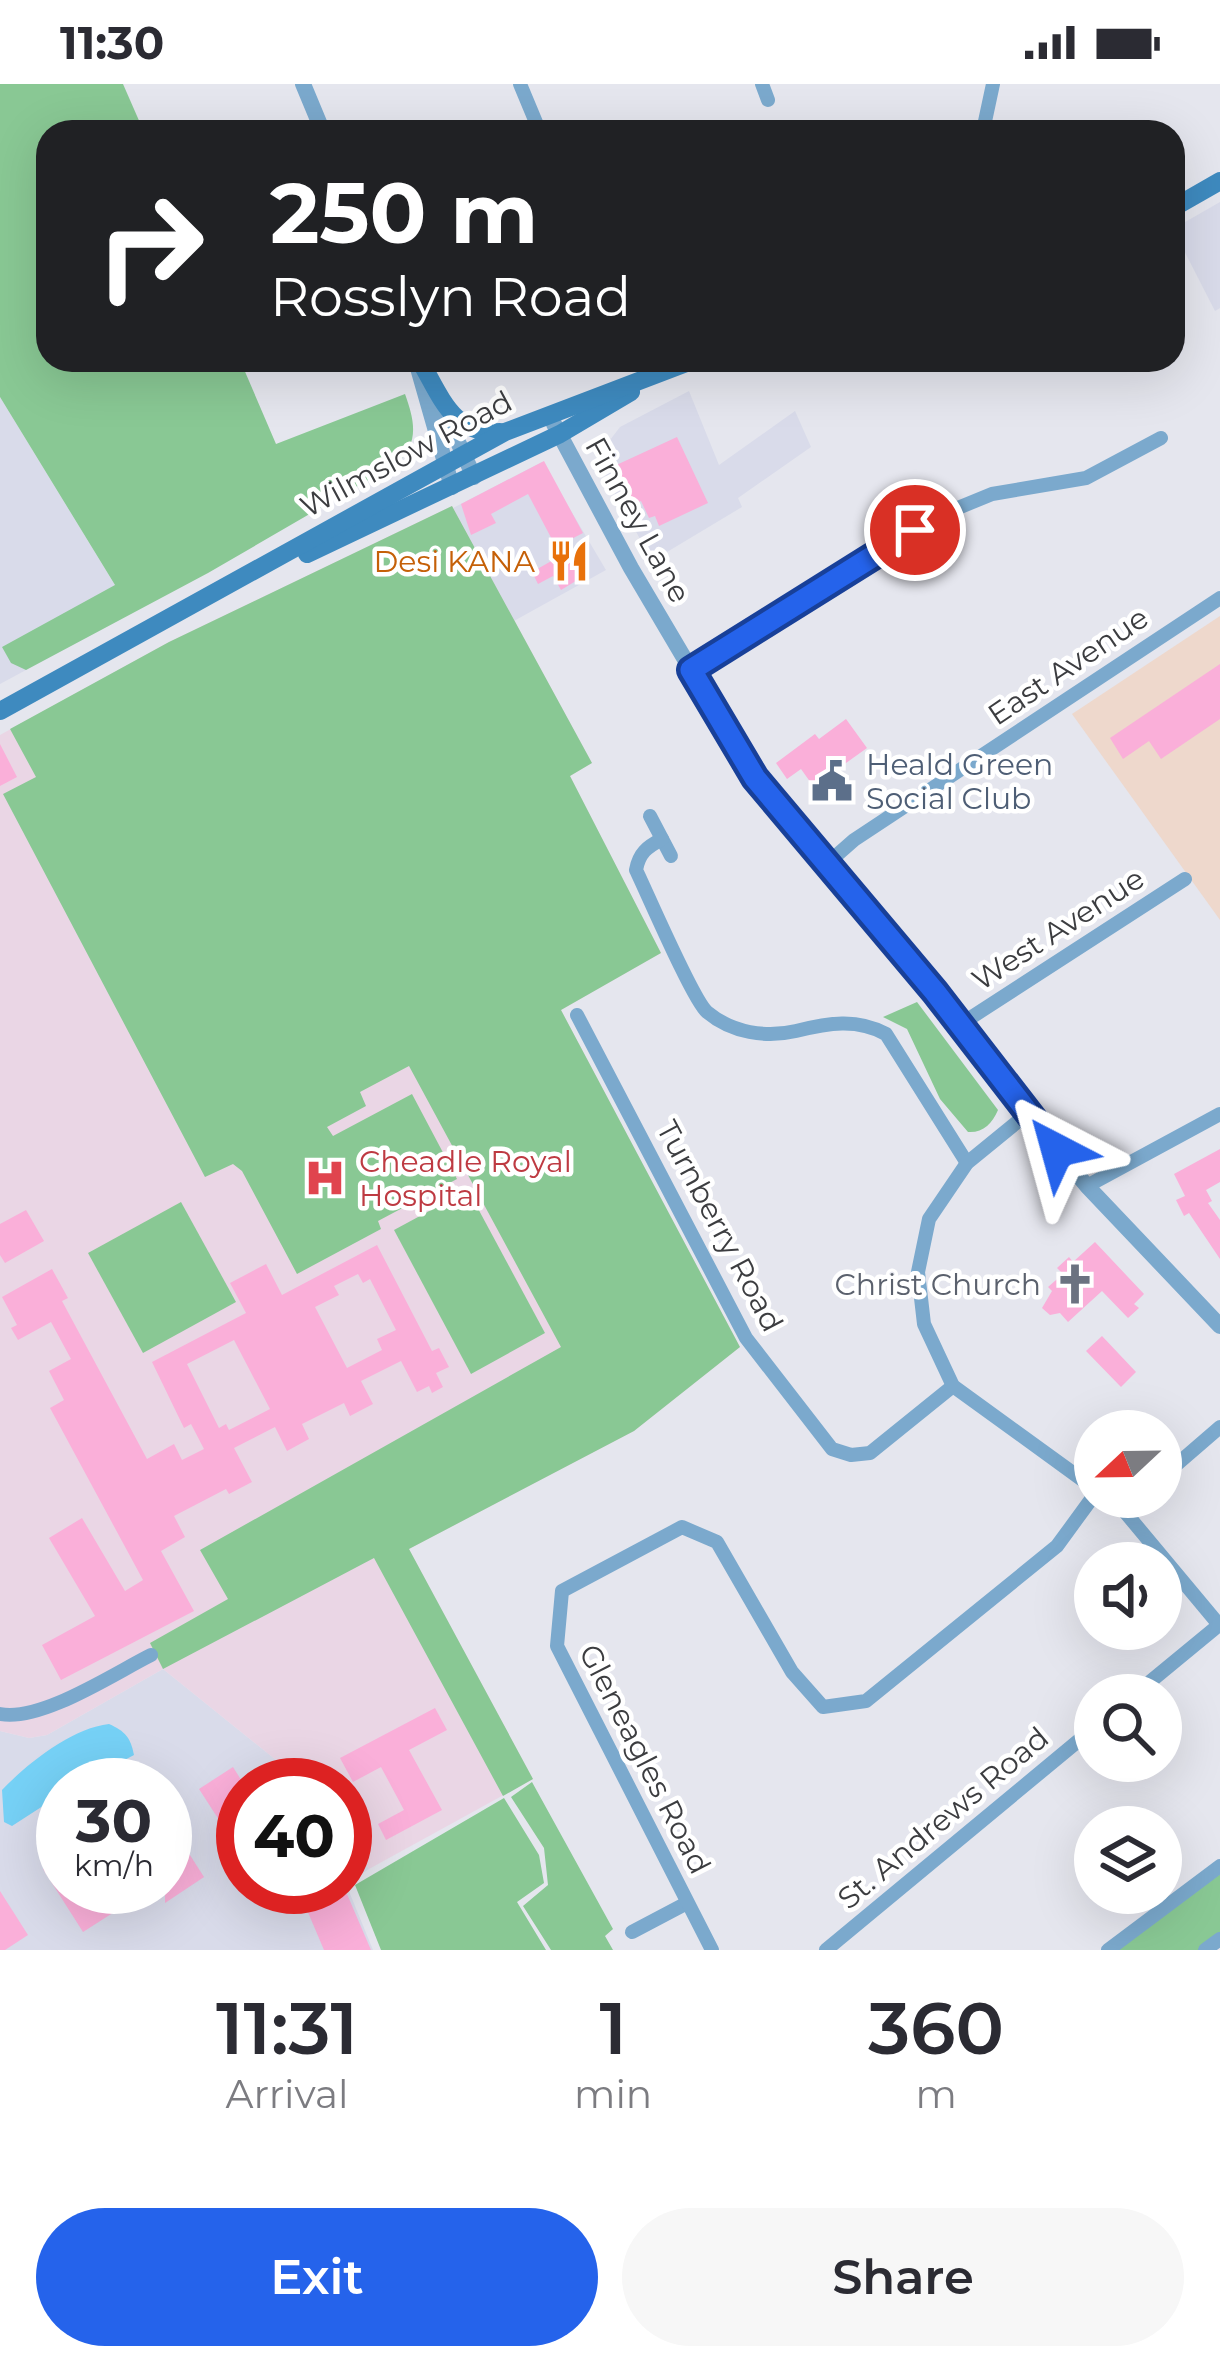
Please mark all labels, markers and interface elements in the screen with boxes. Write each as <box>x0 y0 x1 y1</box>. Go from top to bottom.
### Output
text: 11:30 <box>60 15 164 70</box>
text: 250 m <box>270 162 538 264</box>
icon: right <box>72 168 228 324</box>
text: Rosslyn Road <box>270 264 631 330</box>
street label: Wilmslow Road <box>294 383 518 525</box>
street label: Finney Lane <box>577 431 699 609</box>
pin <box>864 479 966 581</box>
icon: arrive <box>882 497 948 563</box>
restaurant icon: Desi KANA <box>546 538 592 584</box>
place label: Desi KANA <box>374 543 535 580</box>
street label: East Avenue <box>981 599 1155 733</box>
place label: Heald Green Social Club <box>866 746 1053 817</box>
public building icon: Heald Green Social Club <box>809 758 855 804</box>
street label: West Avenue <box>965 860 1151 998</box>
position arrow <box>994 1087 1120 1213</box>
street label: Turnberry Road <box>649 1114 791 1338</box>
place label: Cheadle Royal Hospital <box>359 1143 572 1214</box>
hospital icon: Cheadle Royal Hospital <box>302 1155 348 1201</box>
church icon: Christ Church <box>1052 1261 1098 1307</box>
place label: Christ Church <box>835 1266 1041 1303</box>
north arrow <box>1074 1410 1182 1518</box>
map controls <box>1074 1410 1182 1914</box>
button: sound <box>1074 1542 1182 1650</box>
street label: Gleneagles Road <box>571 1638 719 1880</box>
button: search <box>1074 1674 1182 1782</box>
street label: St. Andrews Road <box>830 1719 1056 1917</box>
speed limit sign: 40 <box>216 1758 372 1914</box>
text: 30 <box>76 1784 152 1857</box>
button: layers <box>1074 1806 1182 1914</box>
text: km/h <box>74 1847 154 1884</box>
text: 11:31 <box>216 1984 358 2072</box>
text: 1 <box>599 1984 627 2072</box>
text: 360 <box>868 1984 1004 2072</box>
text: Arrival <box>225 2070 349 2118</box>
text: min <box>574 2070 652 2118</box>
text: m <box>915 2070 957 2118</box>
button: Exit <box>36 2208 598 2346</box>
button: Share <box>622 2208 1184 2346</box>

